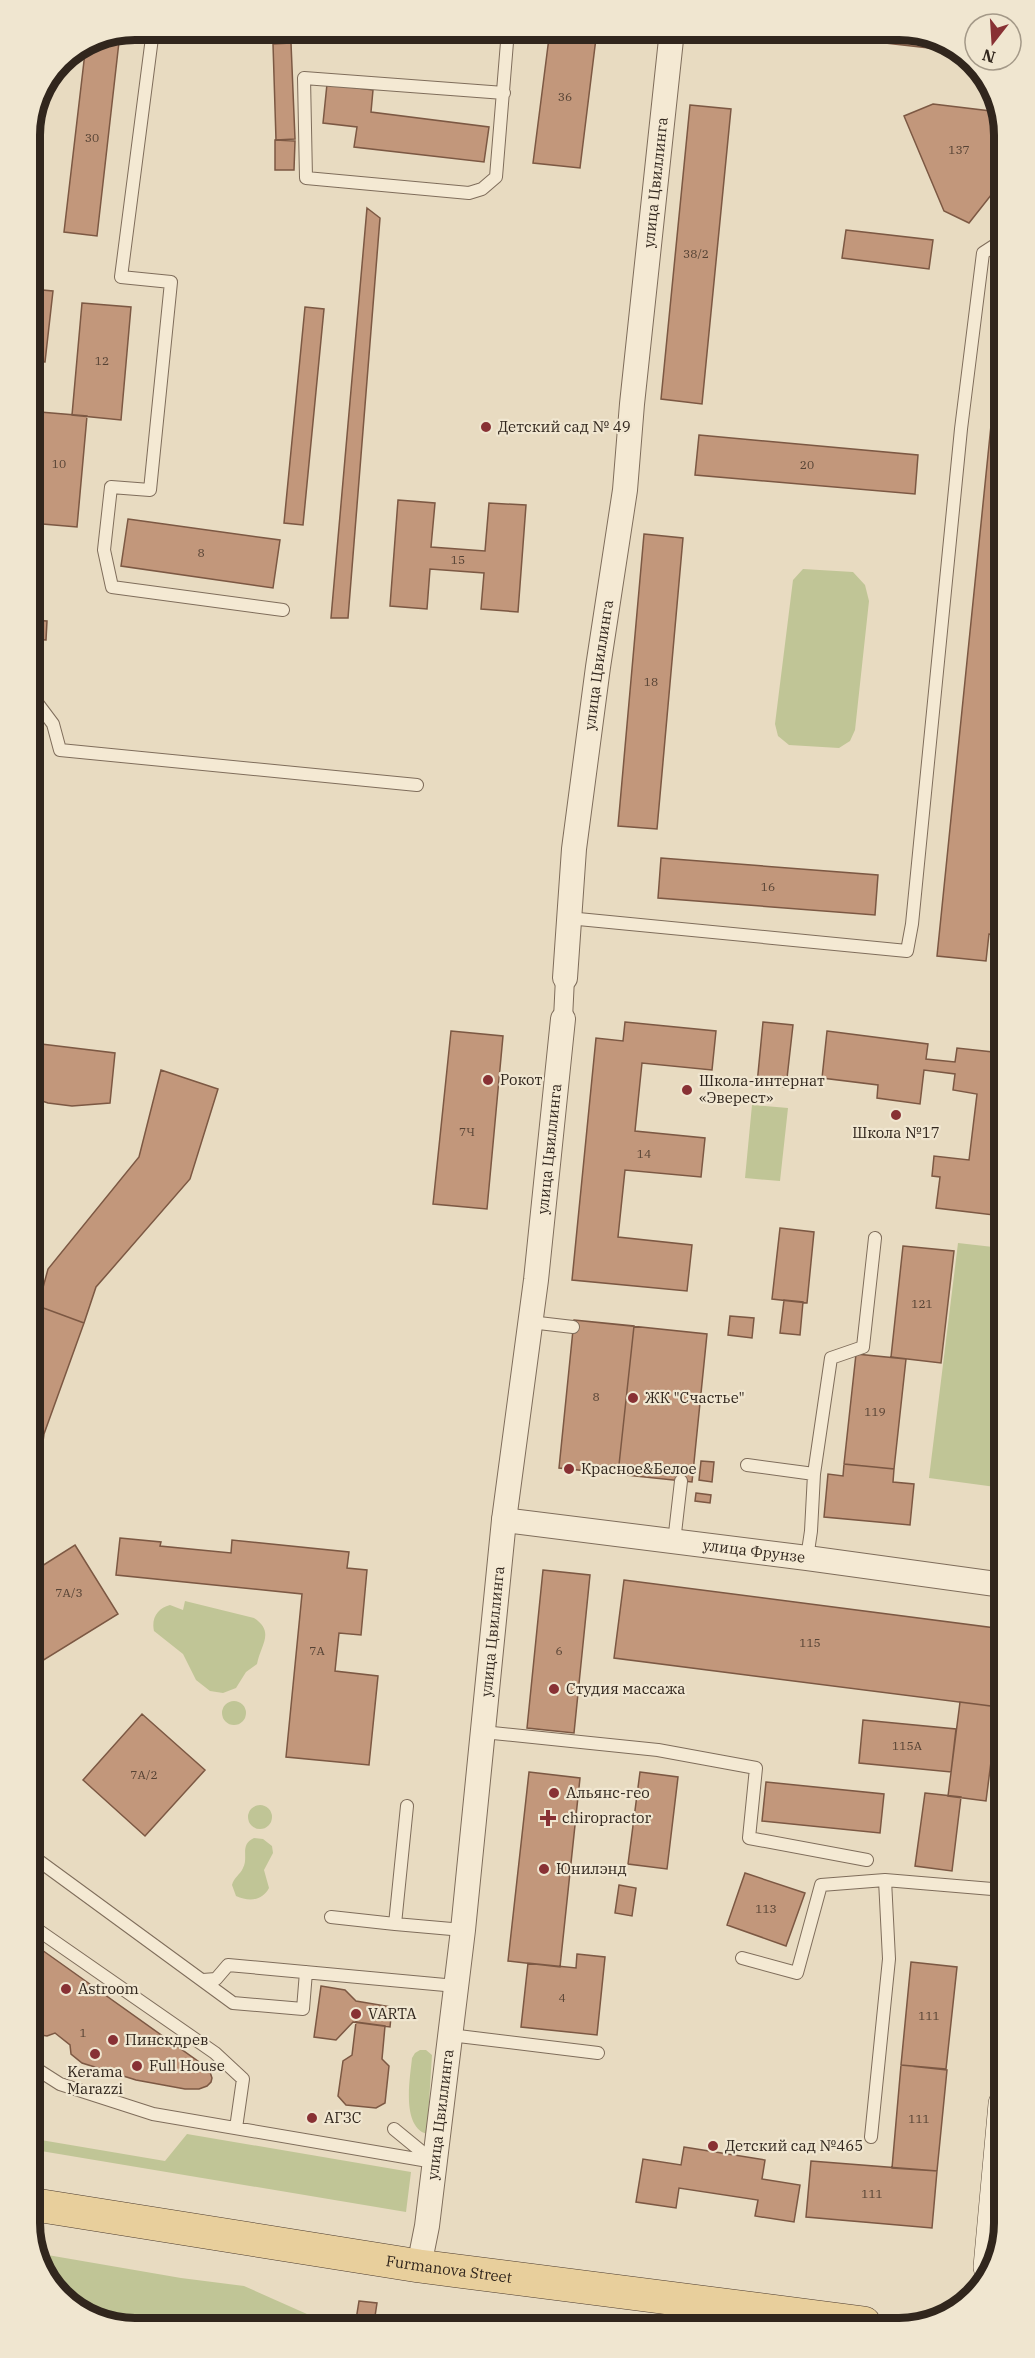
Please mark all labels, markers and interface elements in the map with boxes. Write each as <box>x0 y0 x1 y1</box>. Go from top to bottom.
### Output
north arrow <box>963 12 1023 72</box>
text: N <box>980 45 998 68</box>
house number: 36 <box>558 89 572 104</box>
street label: улица Цвиллинга <box>639 116 672 249</box>
house number: 30 <box>85 130 99 145</box>
house number: 137 <box>948 142 970 157</box>
house number: 38/2 <box>683 246 709 261</box>
house number: 12 <box>95 353 109 368</box>
place label: Детский сад № 49 <box>498 417 631 436</box>
marker: Детский сад № 49 <box>479 420 493 434</box>
house number: 10 <box>52 456 66 471</box>
house number: 20 <box>800 457 814 472</box>
house number: 8 <box>197 545 205 560</box>
house number: 15 <box>451 552 465 567</box>
street label: улица Цвиллинга <box>580 598 617 731</box>
house number: 18 <box>644 674 658 689</box>
house number: 16 <box>761 879 775 894</box>
place label: Рокот <box>500 1070 543 1089</box>
place label: Школа-интернат «Эверест» <box>699 1071 825 1107</box>
marker: Рокот <box>481 1073 495 1087</box>
street label: улица Цвиллинга <box>533 1082 565 1215</box>
marker: Школа-интернат «Эверест» <box>680 1083 694 1097</box>
marker: Школа №17 <box>889 1108 903 1122</box>
place label: Школа №17 <box>852 1123 940 1142</box>
house number: 7Ч <box>459 1124 475 1139</box>
house number: 14 <box>637 1146 651 1161</box>
house number: 121 <box>911 1296 933 1311</box>
place label: ЖК "Счастье" <box>645 1388 745 1407</box>
house number: 8 <box>592 1389 600 1404</box>
marker: ЖК "Счастье" <box>626 1391 640 1405</box>
house number: 119 <box>864 1404 886 1419</box>
place label: Красное&Белое <box>581 1459 697 1478</box>
marker: Красное&Белое <box>562 1462 576 1476</box>
street label: улица Фрунзе <box>702 1535 806 1567</box>
street label: улица Цвиллинга <box>476 1565 508 1698</box>
house number: 7А/3 <box>55 1585 83 1600</box>
house number: 115 <box>799 1635 821 1650</box>
house number: 7А <box>309 1643 325 1658</box>
house number: 6 <box>555 1643 563 1658</box>
place label: Студия массажа <box>566 1679 685 1698</box>
marker: Студия массажа <box>547 1682 561 1696</box>
house number: 115А <box>892 1738 923 1753</box>
house number: 7А/2 <box>130 1767 158 1782</box>
place label: Альянс-гео <box>566 1783 650 1802</box>
marker: Альянс-гео <box>547 1786 561 1800</box>
place label: chiropractor <box>562 1808 651 1827</box>
marker: chiropractor <box>539 1809 557 1827</box>
place label: Юнилэнд <box>556 1859 627 1878</box>
marker: Юнилэнд <box>537 1862 551 1876</box>
house number: 113 <box>755 1901 777 1916</box>
place label: Astroom <box>78 1979 139 1998</box>
marker: Astroom <box>59 1982 73 1996</box>
house number: 4 <box>558 1990 566 2005</box>
place label: VARTA <box>368 2004 417 2023</box>
marker: VARTA <box>349 2007 363 2021</box>
house number: 111 <box>918 2008 940 2023</box>
house number: 1 <box>79 2025 87 2040</box>
place label: Пинскдрев <box>125 2030 208 2049</box>
marker: Пинскдрев <box>106 2033 120 2047</box>
marker: Kerama Marazzi <box>88 2047 102 2061</box>
street label: улица Цвиллинга <box>423 2048 457 2181</box>
place label: Full House <box>149 2056 225 2075</box>
marker: Full House <box>130 2059 144 2073</box>
place label: Kerama Marazzi <box>67 2062 123 2098</box>
place label: АГЗС <box>324 2108 361 2127</box>
marker: АГЗС <box>305 2111 319 2125</box>
house number: 111 <box>908 2111 930 2126</box>
place label: Детский сад №465 <box>725 2136 863 2155</box>
marker: Детский сад №465 <box>706 2139 720 2153</box>
house number: 111 <box>861 2186 883 2201</box>
street label: Furmanova Street <box>385 2251 513 2287</box>

